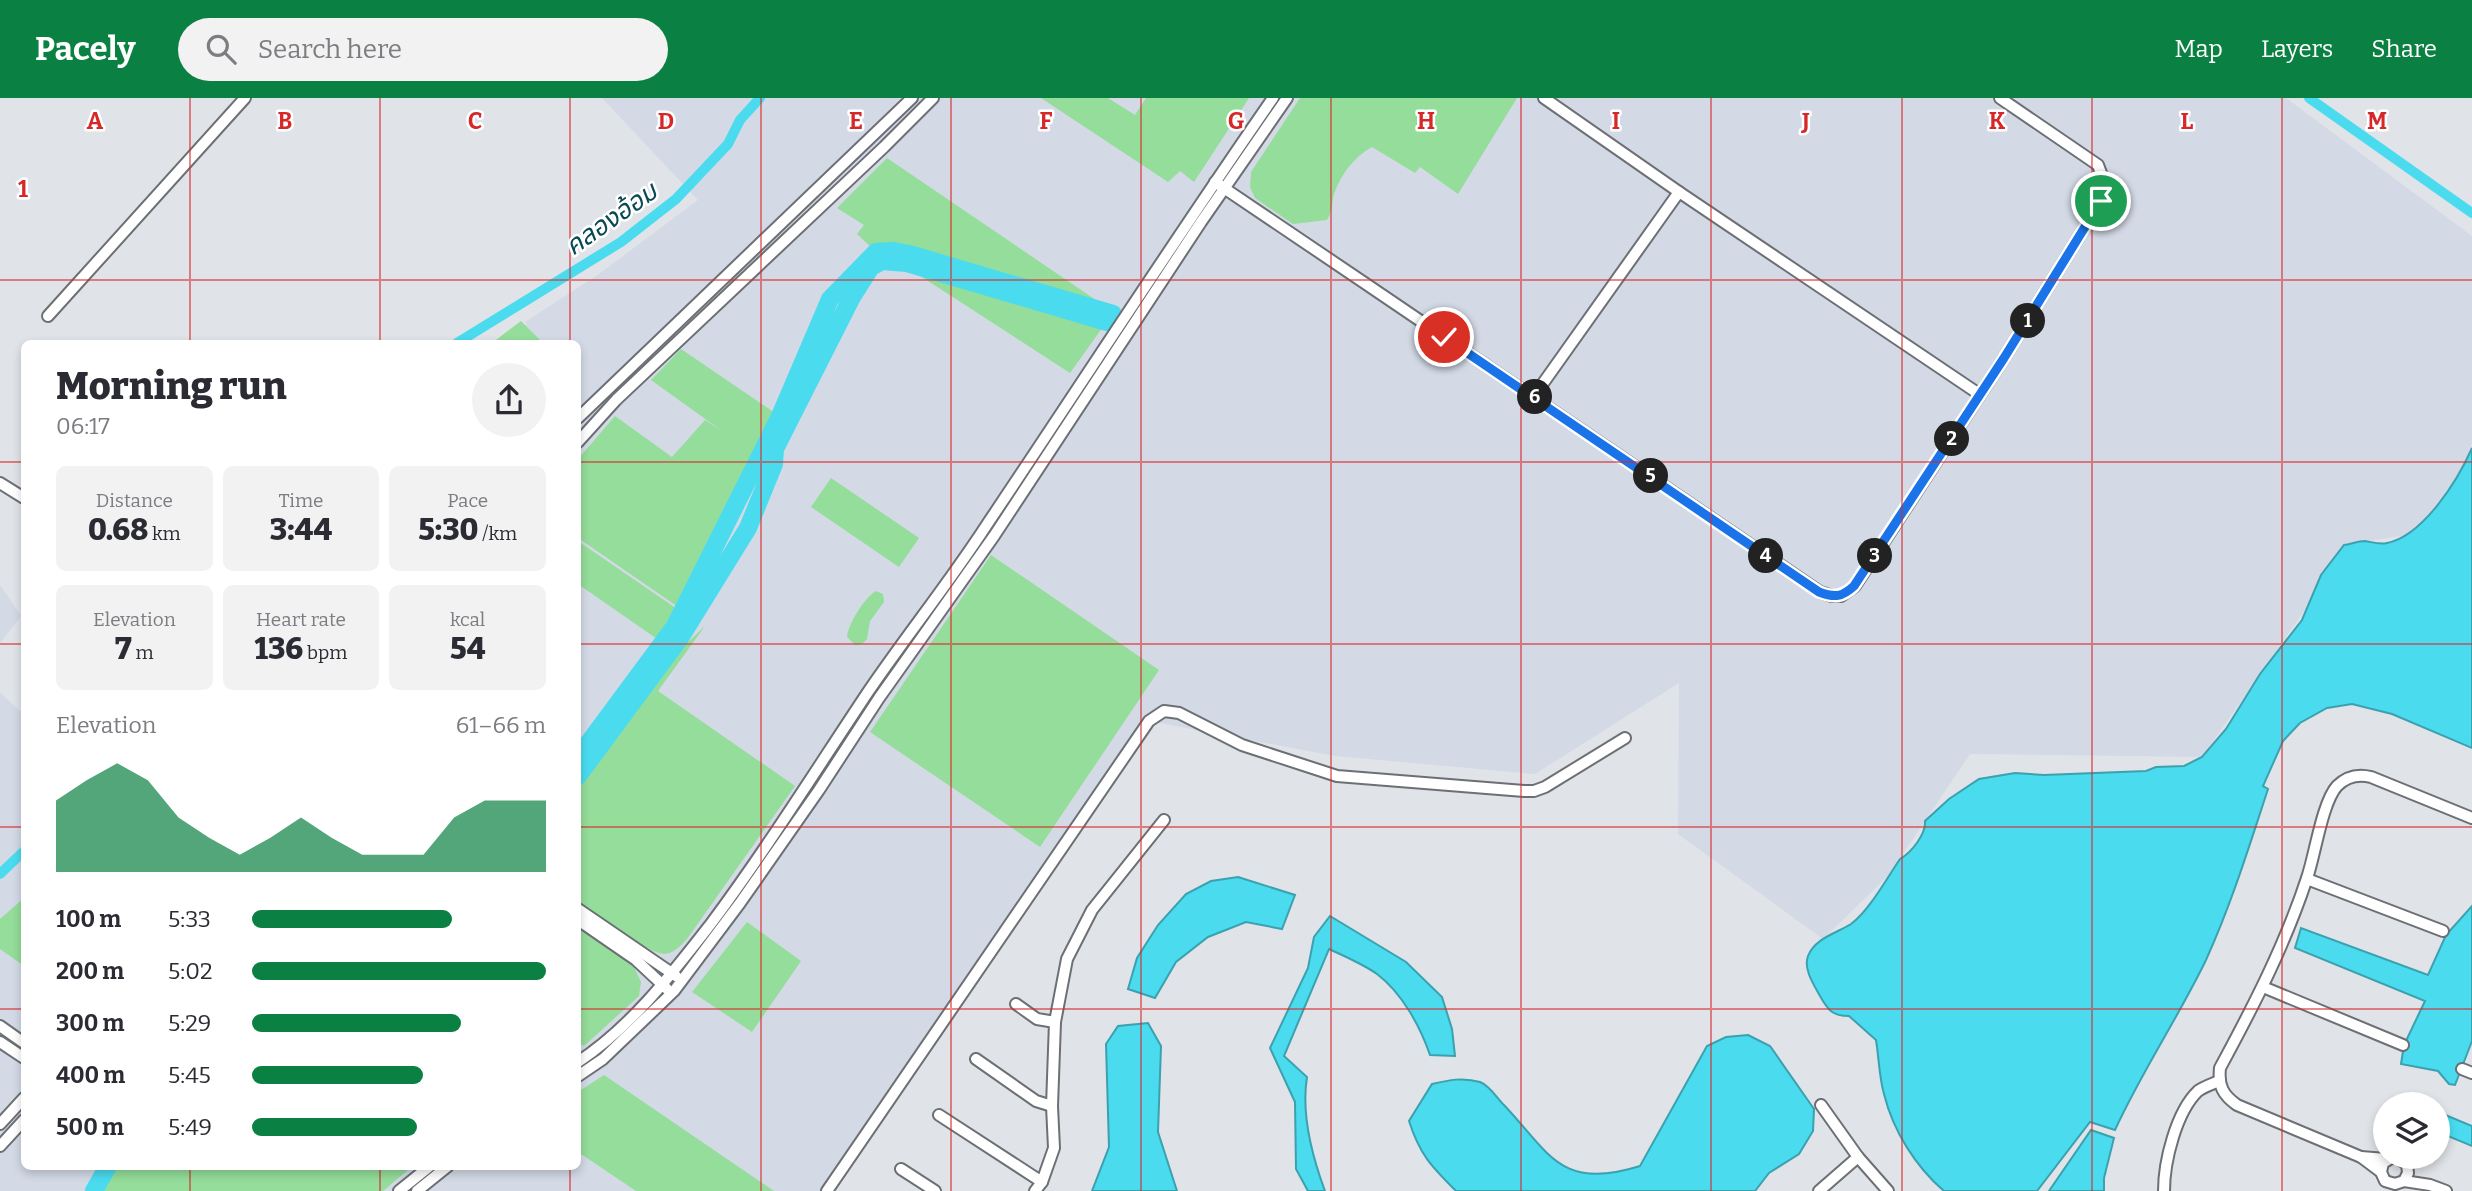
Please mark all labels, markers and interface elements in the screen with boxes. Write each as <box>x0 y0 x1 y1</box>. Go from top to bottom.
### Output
search box <box>178 18 668 81</box>
text: Pacely <box>35 29 136 69</box>
icon: search <box>202 30 240 68</box>
text: Search here <box>258 34 402 65</box>
text: Map <box>2175 35 2223 63</box>
text: Layers <box>2261 35 2333 63</box>
text: Share <box>2371 35 2437 63</box>
text: A <box>87 107 104 135</box>
text: B <box>278 107 292 135</box>
text: C <box>468 107 482 135</box>
text: D <box>658 107 674 135</box>
text: E <box>849 107 863 135</box>
text: F <box>1040 107 1053 135</box>
text: G <box>1228 107 1245 135</box>
text: H <box>1417 107 1435 135</box>
text: I <box>1612 107 1620 135</box>
text: J <box>1800 107 1810 135</box>
text: K <box>1989 107 2006 135</box>
text: L <box>2181 107 2194 135</box>
text: M <box>2367 107 2387 135</box>
pin <box>2071 171 2131 231</box>
text: 1 <box>18 175 28 203</box>
water label: คลองอ้อม <box>559 175 665 262</box>
icon: arrive <box>2082 182 2120 220</box>
pin: 1 <box>2010 304 2046 339</box>
pin <box>1414 307 1474 367</box>
text: 1 <box>2023 309 2032 332</box>
icon: check <box>1425 318 1463 356</box>
text: Morning run <box>56 363 287 409</box>
button: share <box>472 363 546 437</box>
pin: 6 <box>1518 380 1552 414</box>
text: 6 <box>1529 385 1540 408</box>
text: 06:17 <box>56 412 110 440</box>
pin: 2 <box>1934 422 1969 456</box>
text: 2 <box>1946 427 1957 450</box>
pin: 5 <box>1634 458 1668 494</box>
text: 5 <box>1645 464 1656 487</box>
text: Distance <box>96 489 173 512</box>
text: Time <box>279 489 323 512</box>
text: Pace <box>447 489 488 512</box>
text: 0.68 <box>88 512 148 548</box>
text: 3:44 <box>270 512 332 548</box>
text: 5:30 <box>418 512 478 548</box>
text: km <box>148 522 181 545</box>
text: /km <box>478 522 517 545</box>
pin: 4 <box>1748 538 1784 574</box>
pin: 3 <box>1857 538 1892 574</box>
text: 4 <box>1760 544 1771 567</box>
text: 3 <box>1869 544 1880 567</box>
text: Elevation <box>93 608 176 631</box>
text: Heart rate <box>256 608 346 631</box>
text: kcal <box>450 608 485 631</box>
text: 7 <box>115 631 132 667</box>
text: 136 <box>255 631 303 667</box>
text: 54 <box>450 631 485 667</box>
text: m <box>132 641 154 664</box>
text: bpm <box>303 641 347 664</box>
text: Elevation <box>56 711 156 739</box>
text: 61–66 m <box>456 711 546 739</box>
text: 100 m <box>56 905 121 933</box>
text: 5:33 <box>168 905 211 933</box>
text: 200 m <box>56 957 124 985</box>
text: 5:02 <box>168 957 212 985</box>
text: 300 m <box>56 1009 125 1037</box>
text: 5:29 <box>168 1009 211 1037</box>
text: 400 m <box>56 1061 125 1089</box>
text: 5:45 <box>168 1061 211 1089</box>
map controls <box>2373 1092 2450 1169</box>
button: layers <box>2373 1092 2450 1169</box>
text: 500 m <box>56 1113 124 1141</box>
text: 5:49 <box>168 1113 212 1141</box>

